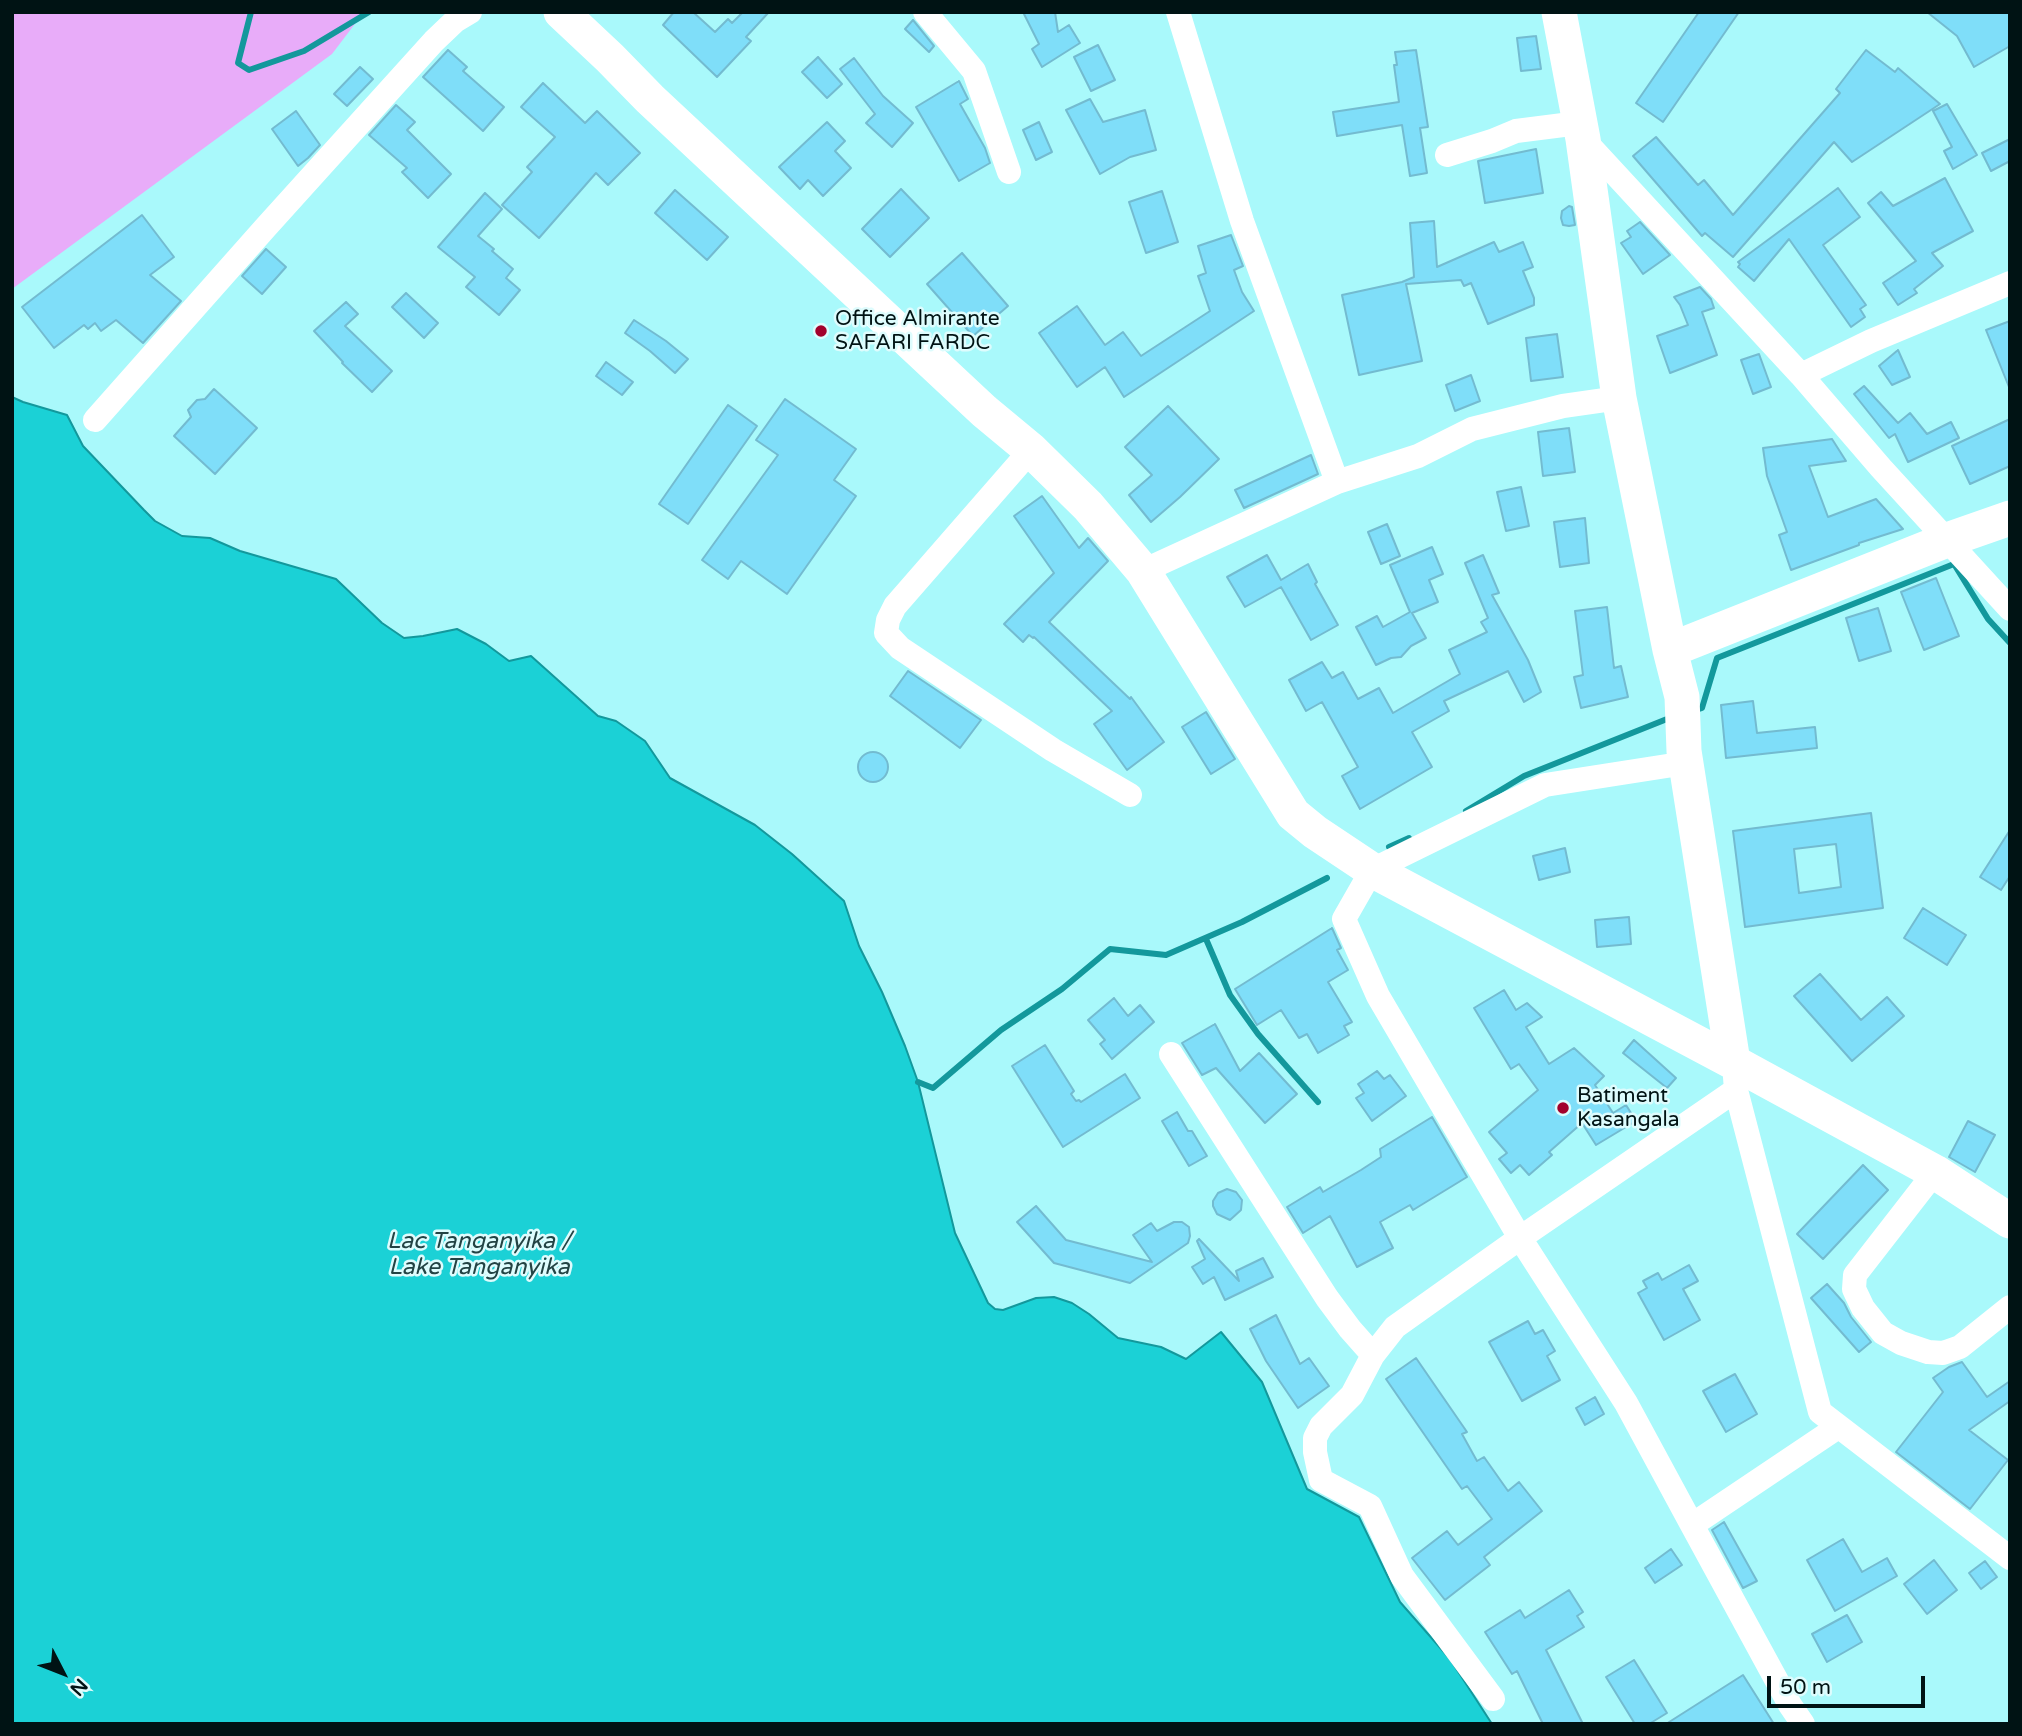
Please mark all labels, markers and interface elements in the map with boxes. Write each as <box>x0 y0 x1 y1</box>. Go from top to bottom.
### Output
place label: Office Almirante SAFARI FARDC <box>835 306 1000 356</box>
marker: Office Almirante SAFARI FARDC <box>813 323 829 339</box>
place label: Batiment Kasangala <box>1577 1083 1680 1133</box>
marker: Batiment Kasangala <box>1555 1100 1571 1116</box>
water label: Lac Tanganyika / Lake Tanganyika <box>387 1228 571 1282</box>
north arrow <box>28 1638 98 1708</box>
scale bar <box>1770 1662 1927 1706</box>
text: N <box>65 1674 92 1700</box>
text: 50 m <box>1780 1675 1831 1700</box>

